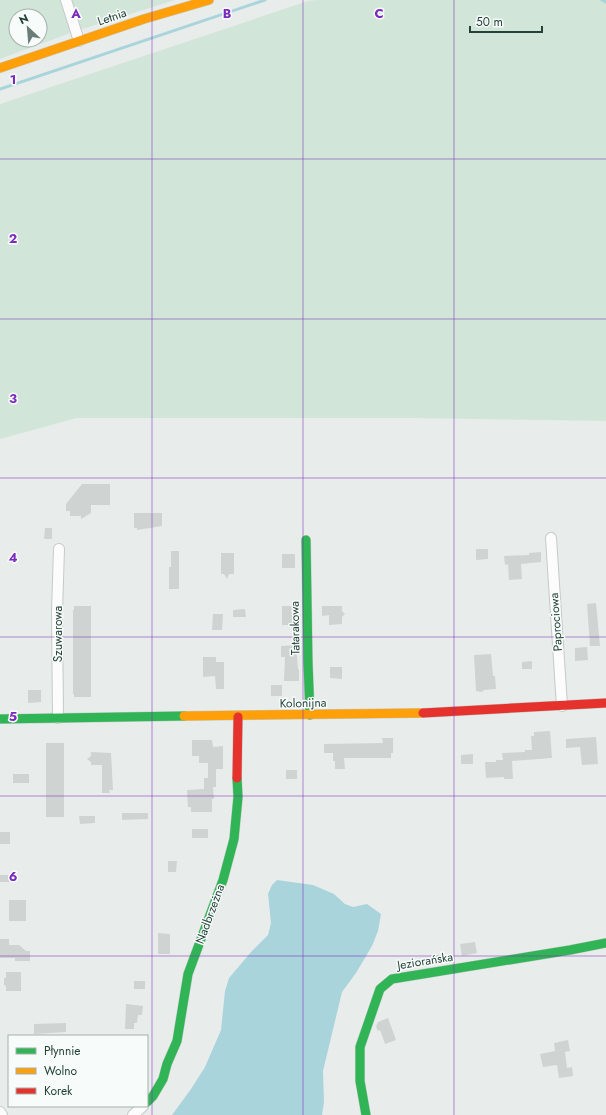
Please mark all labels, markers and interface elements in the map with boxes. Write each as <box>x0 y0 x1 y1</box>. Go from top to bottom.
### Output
text: A <box>70 4 81 23</box>
street label: Letnia <box>95 4 129 30</box>
text: B <box>223 4 232 23</box>
text: C <box>374 4 384 23</box>
north arrow <box>8 8 48 48</box>
scale bar <box>470 8 542 34</box>
text: N <box>16 10 31 28</box>
text: 50 m <box>476 13 503 31</box>
text: 1 <box>10 70 16 89</box>
text: 2 <box>9 229 17 248</box>
text: 3 <box>9 389 17 408</box>
text: 4 <box>8 548 18 567</box>
street label: Paprociowa <box>545 592 567 652</box>
street label: Tatarakowa <box>286 601 304 655</box>
street label: Szuwarowa <box>49 606 67 662</box>
street label: Kolonijna <box>279 694 327 712</box>
text: 5 <box>9 707 17 726</box>
text: 6 <box>9 867 18 886</box>
street label: Nadbrzeżna <box>191 881 229 946</box>
street label: Jeziorańska <box>394 948 454 975</box>
legend <box>8 1035 148 1107</box>
text: Płynnie <box>44 1042 81 1060</box>
text: Wolno <box>44 1062 78 1080</box>
text: Korek <box>44 1082 73 1100</box>

